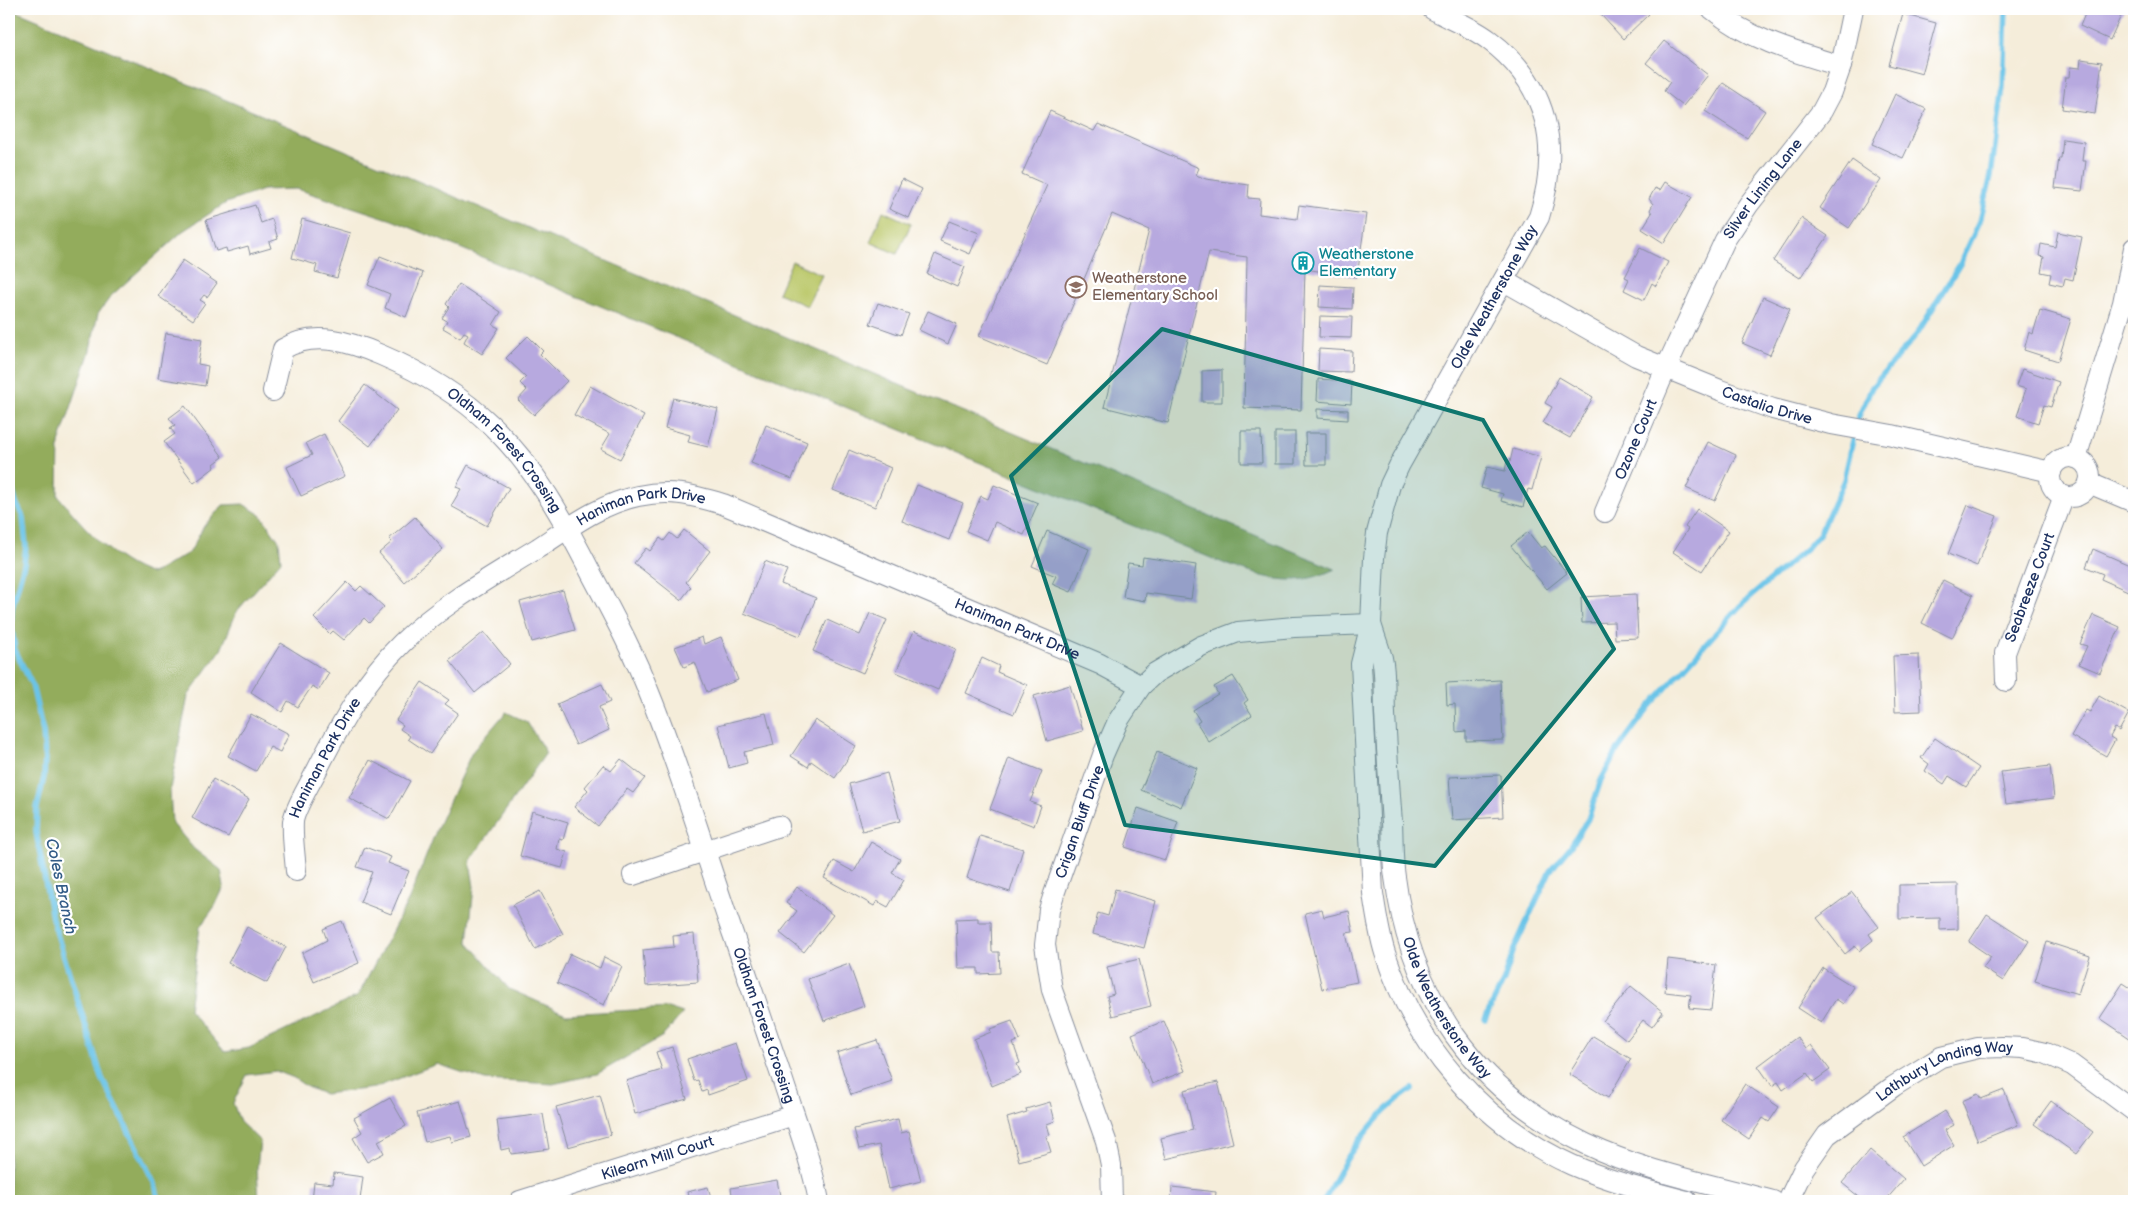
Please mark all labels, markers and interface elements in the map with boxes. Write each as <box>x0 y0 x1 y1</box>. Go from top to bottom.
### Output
street label: Silver Lining Lane <box>1719 135 1807 243</box>
street label: Olde Weatherstone Way <box>1447 222 1542 373</box>
place label: Weatherstone Elementary <box>1319 245 1414 281</box>
building icon: Weatherstone Elementary <box>1291 251 1315 275</box>
place label: Weatherstone Elementary School <box>1092 269 1218 305</box>
school or university icon: Weatherstone Elementary School <box>1064 275 1088 299</box>
street label: Castalia Drive <box>1719 382 1814 429</box>
street label: Oldham Forest Crossing <box>443 384 565 517</box>
street label: Ozone Court <box>1611 396 1662 483</box>
street label: Haniman Park Drive <box>573 484 708 531</box>
street label: Seabreeze Court <box>2001 530 2059 645</box>
street label: Haniman Park Drive <box>952 594 1083 664</box>
street label: Haniman Park Drive <box>285 694 365 821</box>
street label: Crigan Bluff Drive <box>1051 763 1109 881</box>
water label: Coles Branch <box>41 837 80 936</box>
street label: Olde Weatherstone Way <box>1398 935 1495 1083</box>
street label: Oldham Forest Crossing <box>728 945 799 1106</box>
street label: Lathbury Landing Way <box>1872 1038 2014 1106</box>
street label: Kilearn Mill Court <box>599 1132 716 1185</box>

